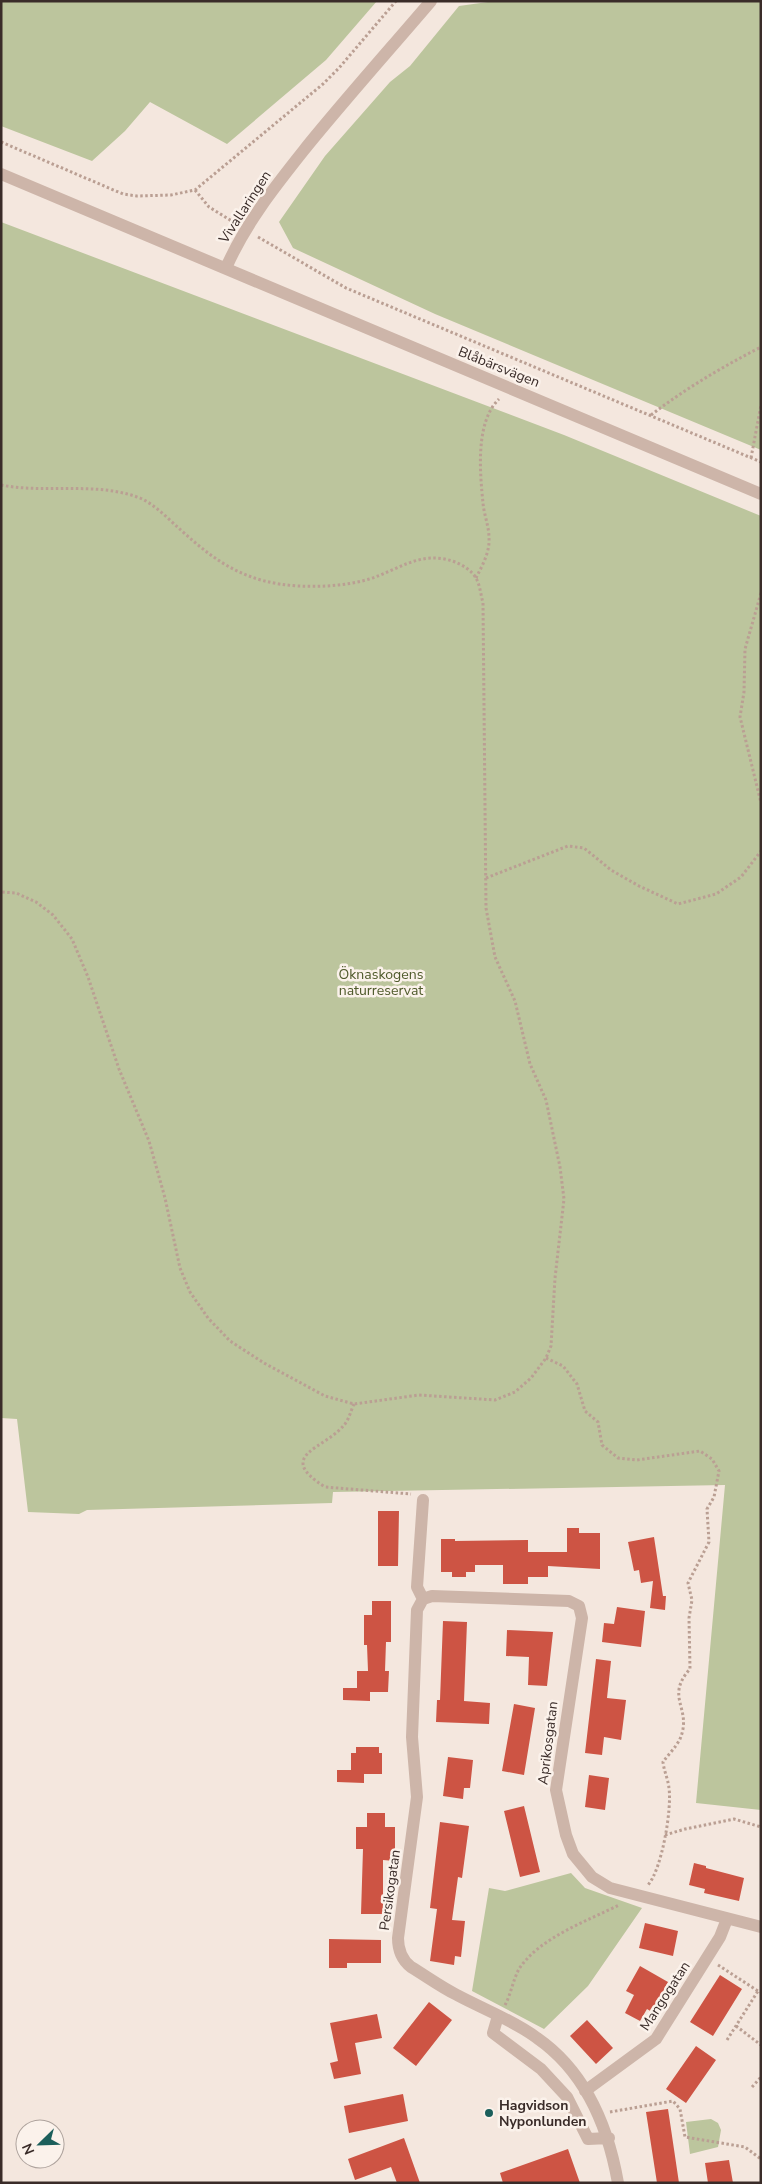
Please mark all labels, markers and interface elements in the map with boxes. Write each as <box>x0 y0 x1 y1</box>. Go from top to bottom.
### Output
street label: Vivallaringen <box>214 167 276 248</box>
street label: Blåbärsvägen <box>455 342 543 392</box>
park label: Öknaskogens naturreservat <box>339 965 424 1000</box>
street label: Aprikosgatan <box>533 1700 563 1786</box>
street label: Persikogatan <box>375 1848 405 1932</box>
street label: Mangogatan <box>635 1958 695 2034</box>
place label: Hagvidson Nyponlunden <box>499 2096 586 2131</box>
marker: Hagvidson Nyponlunden <box>483 2107 495 2119</box>
north arrow <box>15 2119 65 2169</box>
text: N <box>18 2140 39 2157</box>

